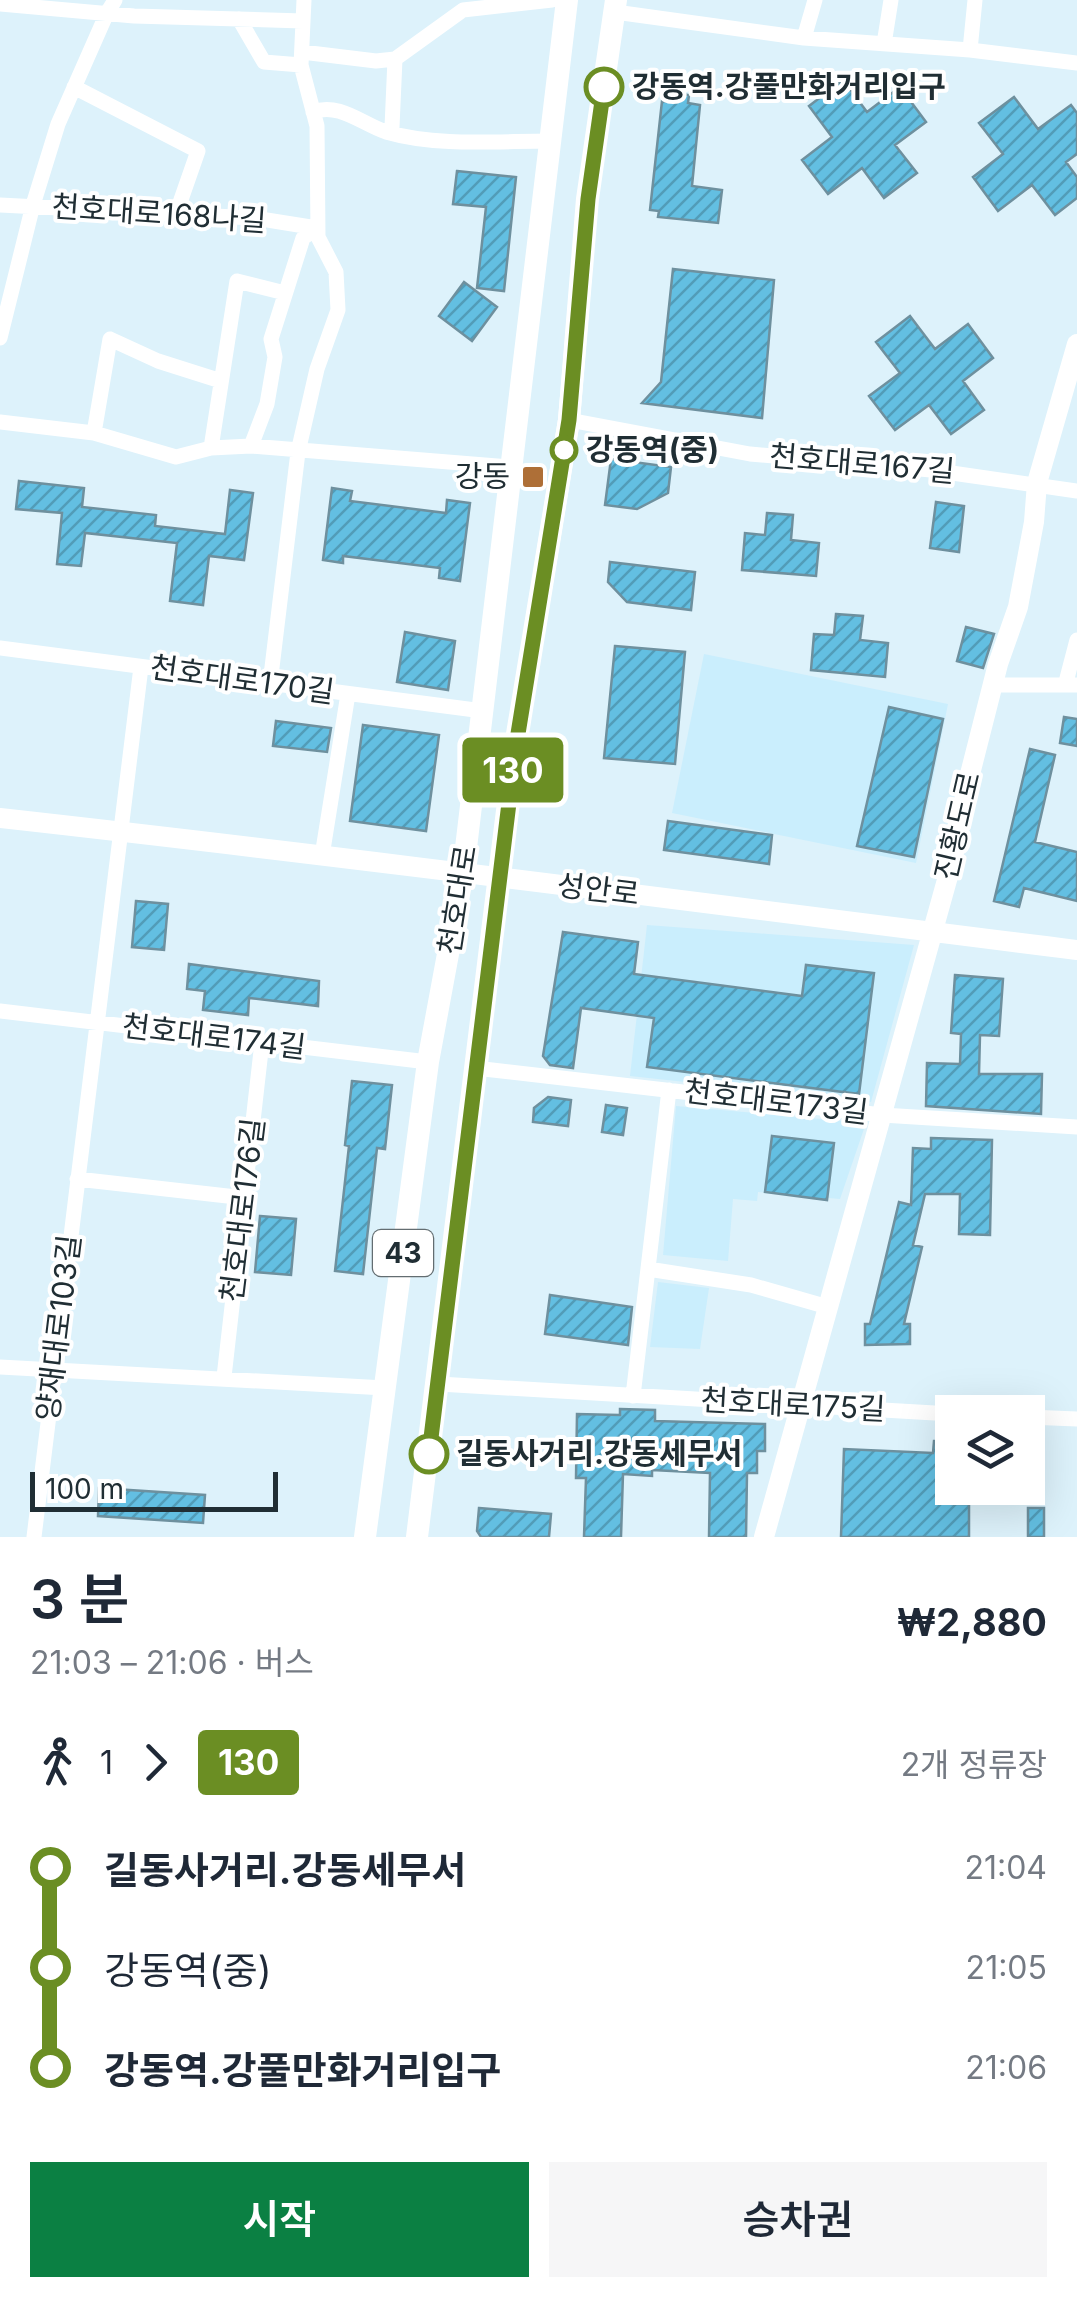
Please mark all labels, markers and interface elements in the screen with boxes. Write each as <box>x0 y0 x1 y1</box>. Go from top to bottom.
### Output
marker: 강동역.강풀만화거리입구 <box>585 68 623 106</box>
place label: 강동역.강풀만화거리입구 <box>632 68 946 104</box>
street label: 천호대로168나길 <box>51 188 268 238</box>
place label: 강동역(중) <box>586 431 719 467</box>
marker: 강동역(중) <box>551 437 577 463</box>
street label: 천호대로167길 <box>768 437 956 489</box>
place label: 강동 <box>455 458 510 494</box>
marker: 강동 <box>520 464 546 490</box>
street label: 천호대로170길 <box>148 648 337 710</box>
line badge: 130 <box>456 738 570 802</box>
text: 130 <box>482 749 544 791</box>
street label: 진황도로 <box>927 768 987 884</box>
street label: 천호대로 <box>431 843 483 957</box>
street label: 성안로 <box>555 866 641 912</box>
street label: 천호대로174길 <box>120 1007 308 1065</box>
street label: 천호대로173길 <box>682 1072 870 1130</box>
street label: 천호대로176길 <box>213 1116 271 1304</box>
road number: 43 <box>373 1230 433 1276</box>
street label: 양재대로103길 <box>29 1233 87 1423</box>
street label: 천호대로175길 <box>700 1381 886 1427</box>
map controls <box>935 1395 1045 1505</box>
button: layers <box>935 1395 1045 1505</box>
marker: 길동사거리.강동세무서 <box>410 1435 448 1473</box>
place label: 길동사거리.강동세무서 <box>456 1435 742 1471</box>
scale bar <box>30 1467 278 1512</box>
text: 100 m <box>45 1472 124 1506</box>
text: 3 분 <box>30 1566 129 1632</box>
text: ₩2,880 <box>897 1599 1047 1645</box>
text: 21:03 – 21:06 · 버스 <box>30 1643 314 1682</box>
icon: walk <box>30 1735 85 1790</box>
icon: forward <box>128 1735 183 1790</box>
text: 130 <box>218 1741 279 1783</box>
text: 1 <box>100 1743 113 1782</box>
text: 2개 정류장 <box>901 1745 1047 1784</box>
text: 길동사거리.강동세무서 <box>104 1847 466 1893</box>
text: 21:04 <box>964 1848 1047 1887</box>
text: 강동역(중) <box>104 1947 272 1993</box>
text: 21:05 <box>966 1948 1047 1987</box>
text: 강동역.강풀만화거리입구 <box>104 2047 501 2093</box>
text: 21:06 <box>965 2048 1047 2087</box>
button: 시작 <box>30 2162 529 2277</box>
button: 승차권 <box>549 2162 1047 2277</box>

